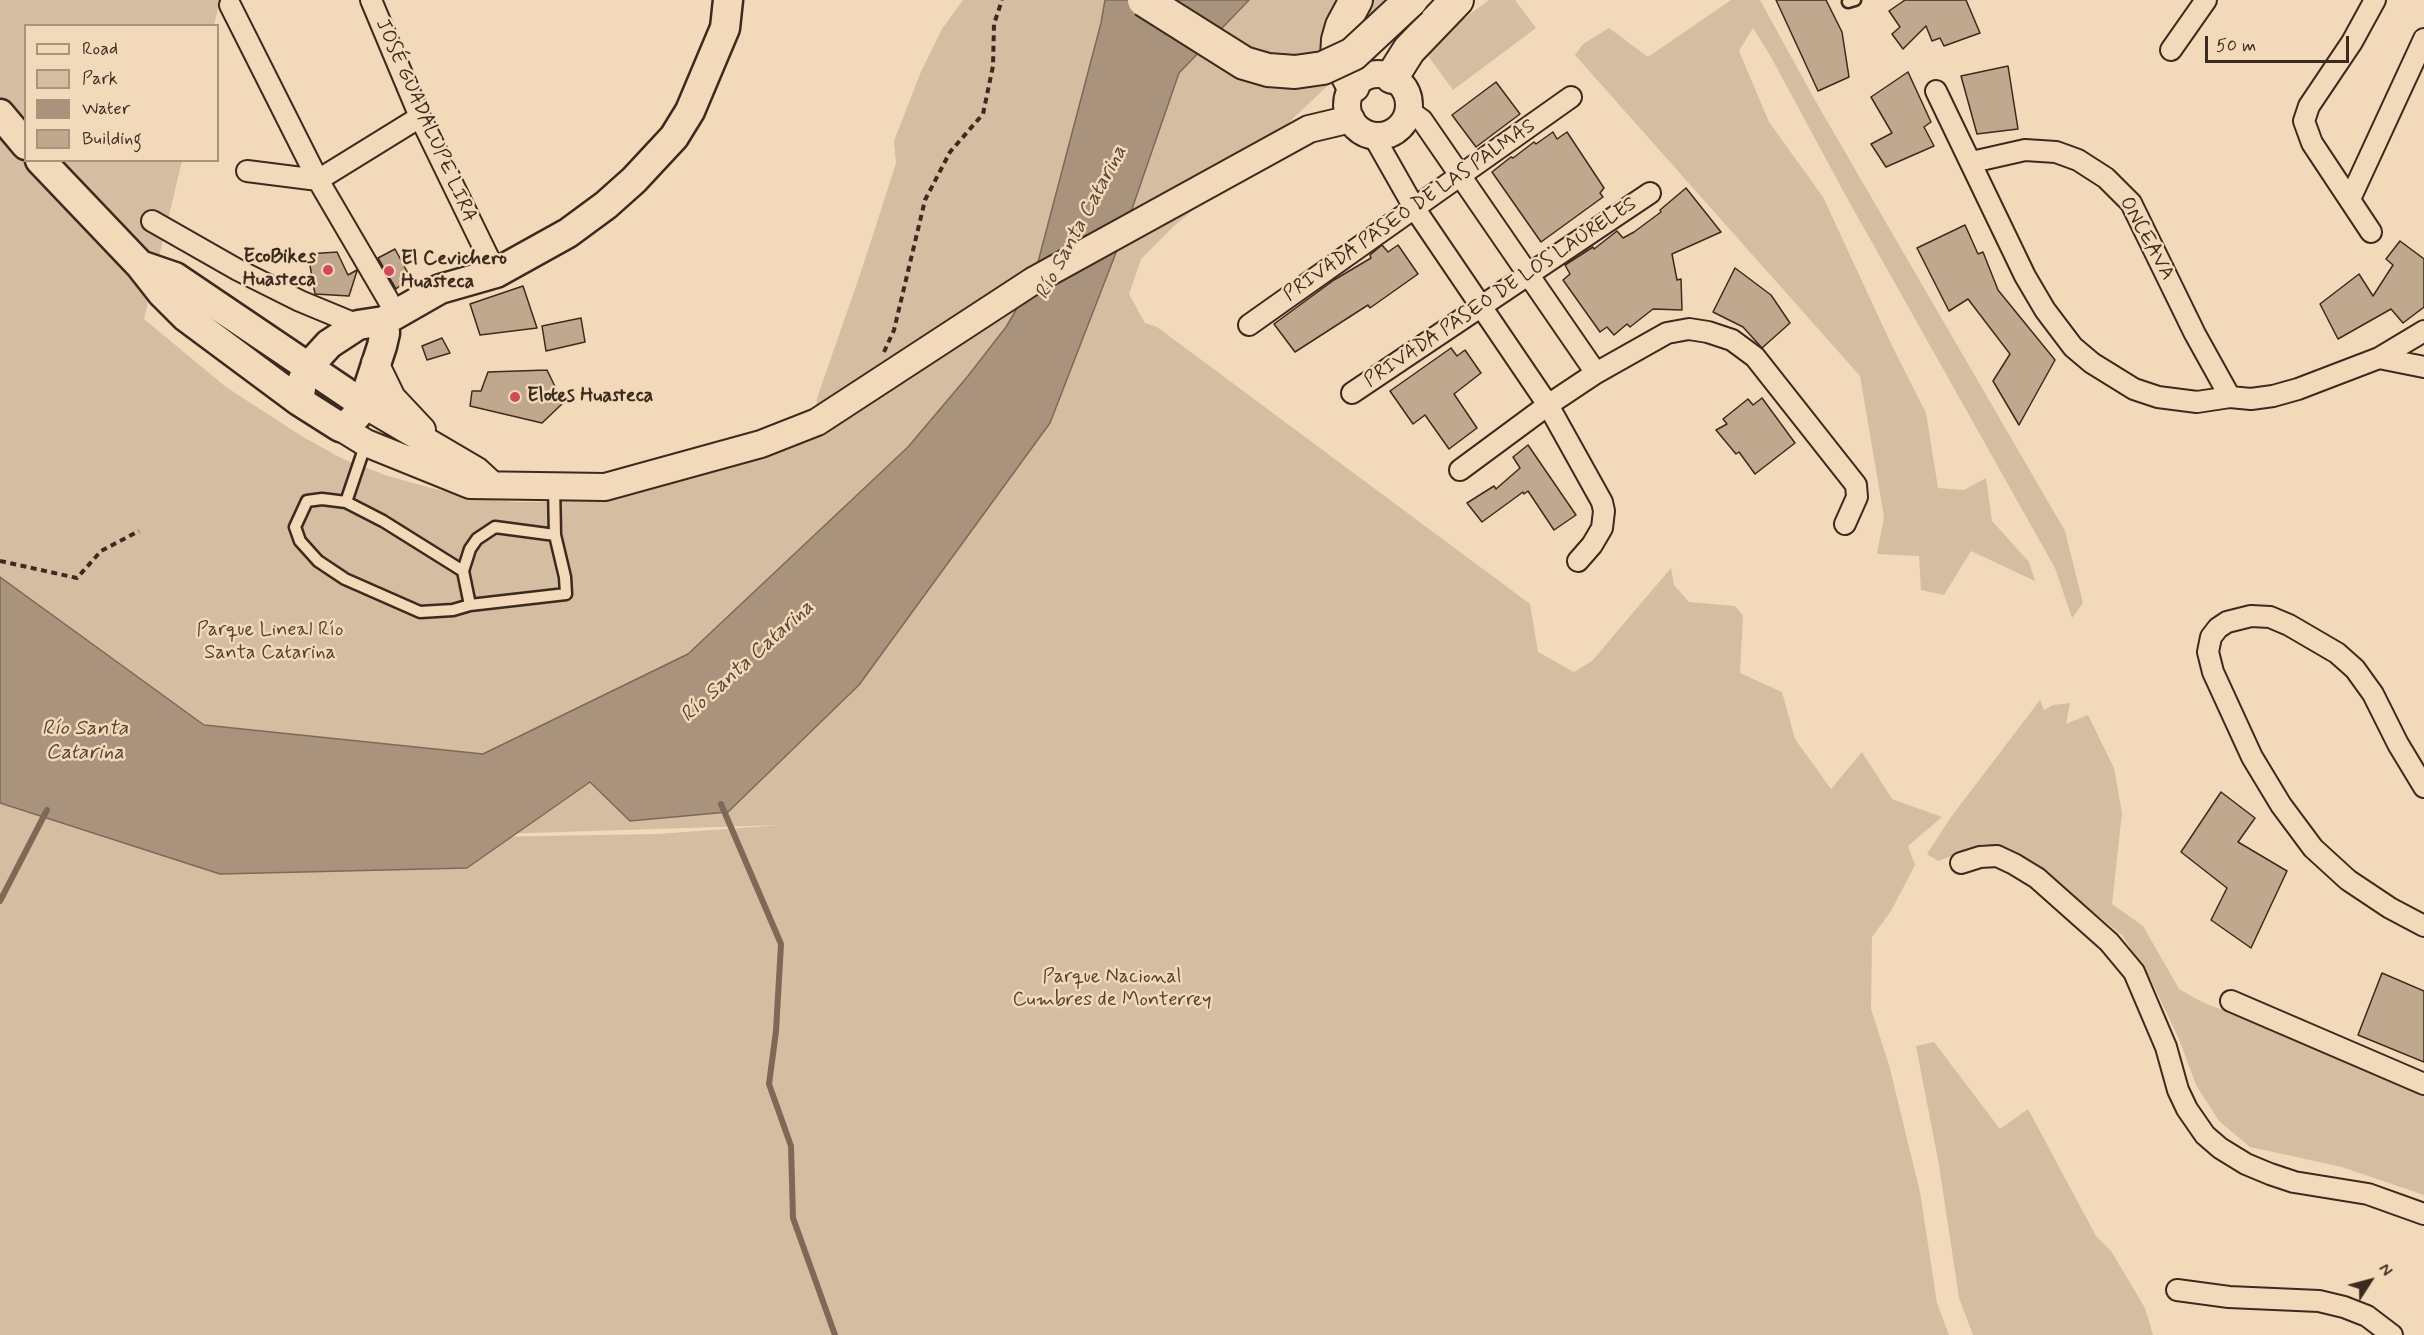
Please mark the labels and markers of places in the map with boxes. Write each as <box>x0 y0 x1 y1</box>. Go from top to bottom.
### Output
place label: EcoBikes Huasteca <box>243 246 316 293</box>
place label: El Cevichero Huasteca <box>401 248 507 295</box>
marker: EcoBikes Huasteca <box>321 263 335 277</box>
marker: El Cevichero Huasteca <box>382 264 396 278</box>
place label: Elotes Huasteca <box>527 385 653 409</box>
marker: Elotes Huasteca <box>508 390 522 404</box>

